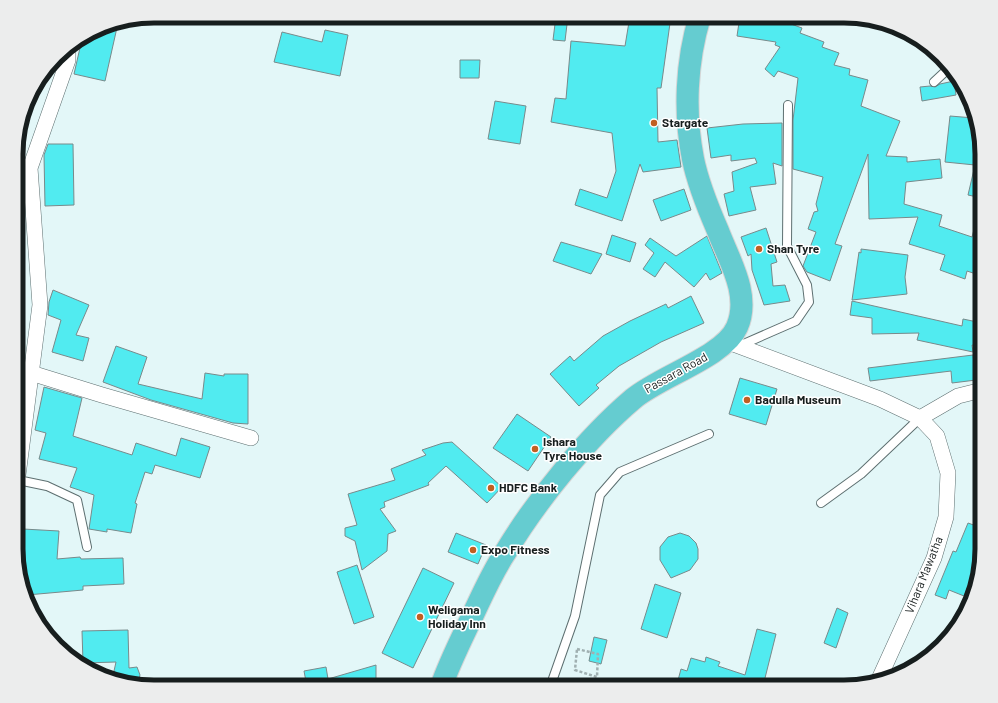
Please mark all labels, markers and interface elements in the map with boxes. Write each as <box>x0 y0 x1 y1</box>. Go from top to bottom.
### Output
place label: Stargate <box>662 115 709 129</box>
marker: Stargate <box>649 118 659 128</box>
place label: Shan Tyre <box>767 241 820 255</box>
marker: Shan Tyre <box>754 244 764 254</box>
street label: Passara Road <box>641 349 710 395</box>
place label: Badulla Museum <box>755 392 841 406</box>
marker: Badulla Museum <box>742 395 752 405</box>
place label: Ishara Tyre House <box>543 434 603 462</box>
marker: Ishara Tyre House <box>530 444 540 454</box>
place label: HDFC Bank <box>499 480 558 494</box>
marker: HDFC Bank <box>486 483 496 493</box>
street label: Vihara Mawatha <box>901 534 945 615</box>
place label: Expo Fitness <box>481 542 550 556</box>
marker: Expo Fitness <box>468 545 478 555</box>
place label: Weligama Holiday Inn <box>428 602 486 630</box>
marker: Weligama Holiday Inn <box>415 612 425 622</box>

